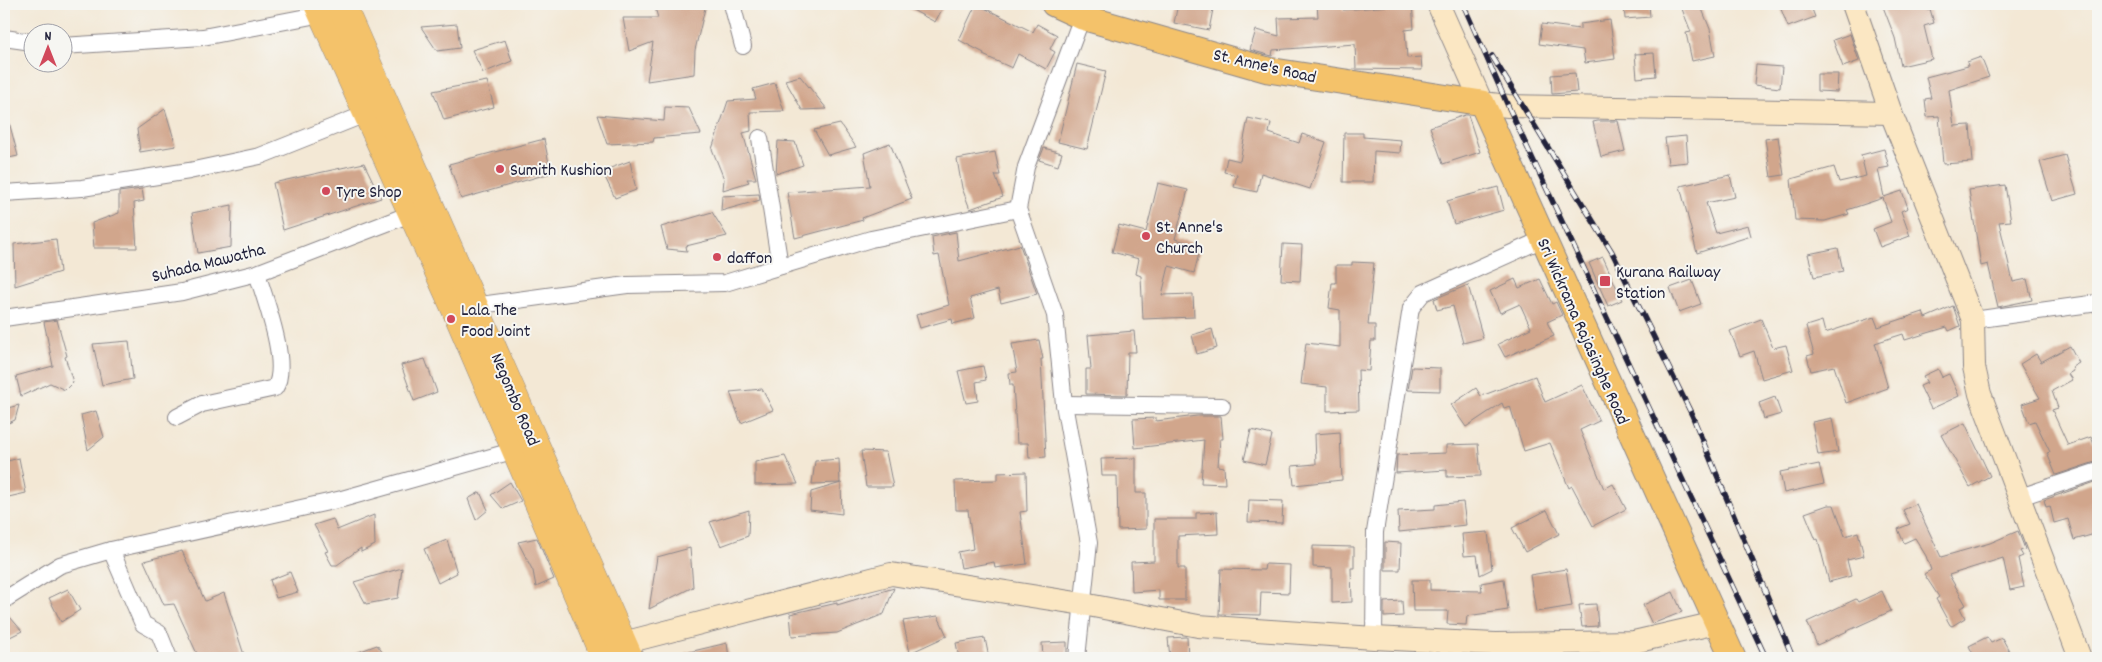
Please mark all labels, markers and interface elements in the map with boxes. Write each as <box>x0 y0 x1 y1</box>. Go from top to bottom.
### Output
north arrow <box>22 22 72 72</box>
text: N <box>45 27 52 47</box>
street label: St. Anne's Road <box>1210 43 1318 91</box>
place label: Sumith Kushion <box>510 159 612 184</box>
marker: Sumith Kushion <box>494 163 506 175</box>
place label: Tyre Shop <box>336 181 402 206</box>
marker: Tyre Shop <box>320 185 332 197</box>
place label: St. Anne's Church <box>1156 216 1223 262</box>
marker: St. Anne's Church <box>1140 230 1152 242</box>
street label: Sri Wickrama Rajasinghe Road <box>1529 235 1634 429</box>
street label: Suhada Mawatha <box>149 238 268 291</box>
place label: daffon <box>727 247 772 272</box>
marker: daffon <box>711 251 723 263</box>
place label: Kurana Railway Station <box>1616 261 1721 307</box>
marker: Kurana Railway Station <box>1598 274 1612 288</box>
place label: Lala The Food Joint <box>461 299 531 345</box>
marker: Lala The Food Joint <box>445 313 457 325</box>
street label: Negombo Road <box>483 350 544 450</box>

